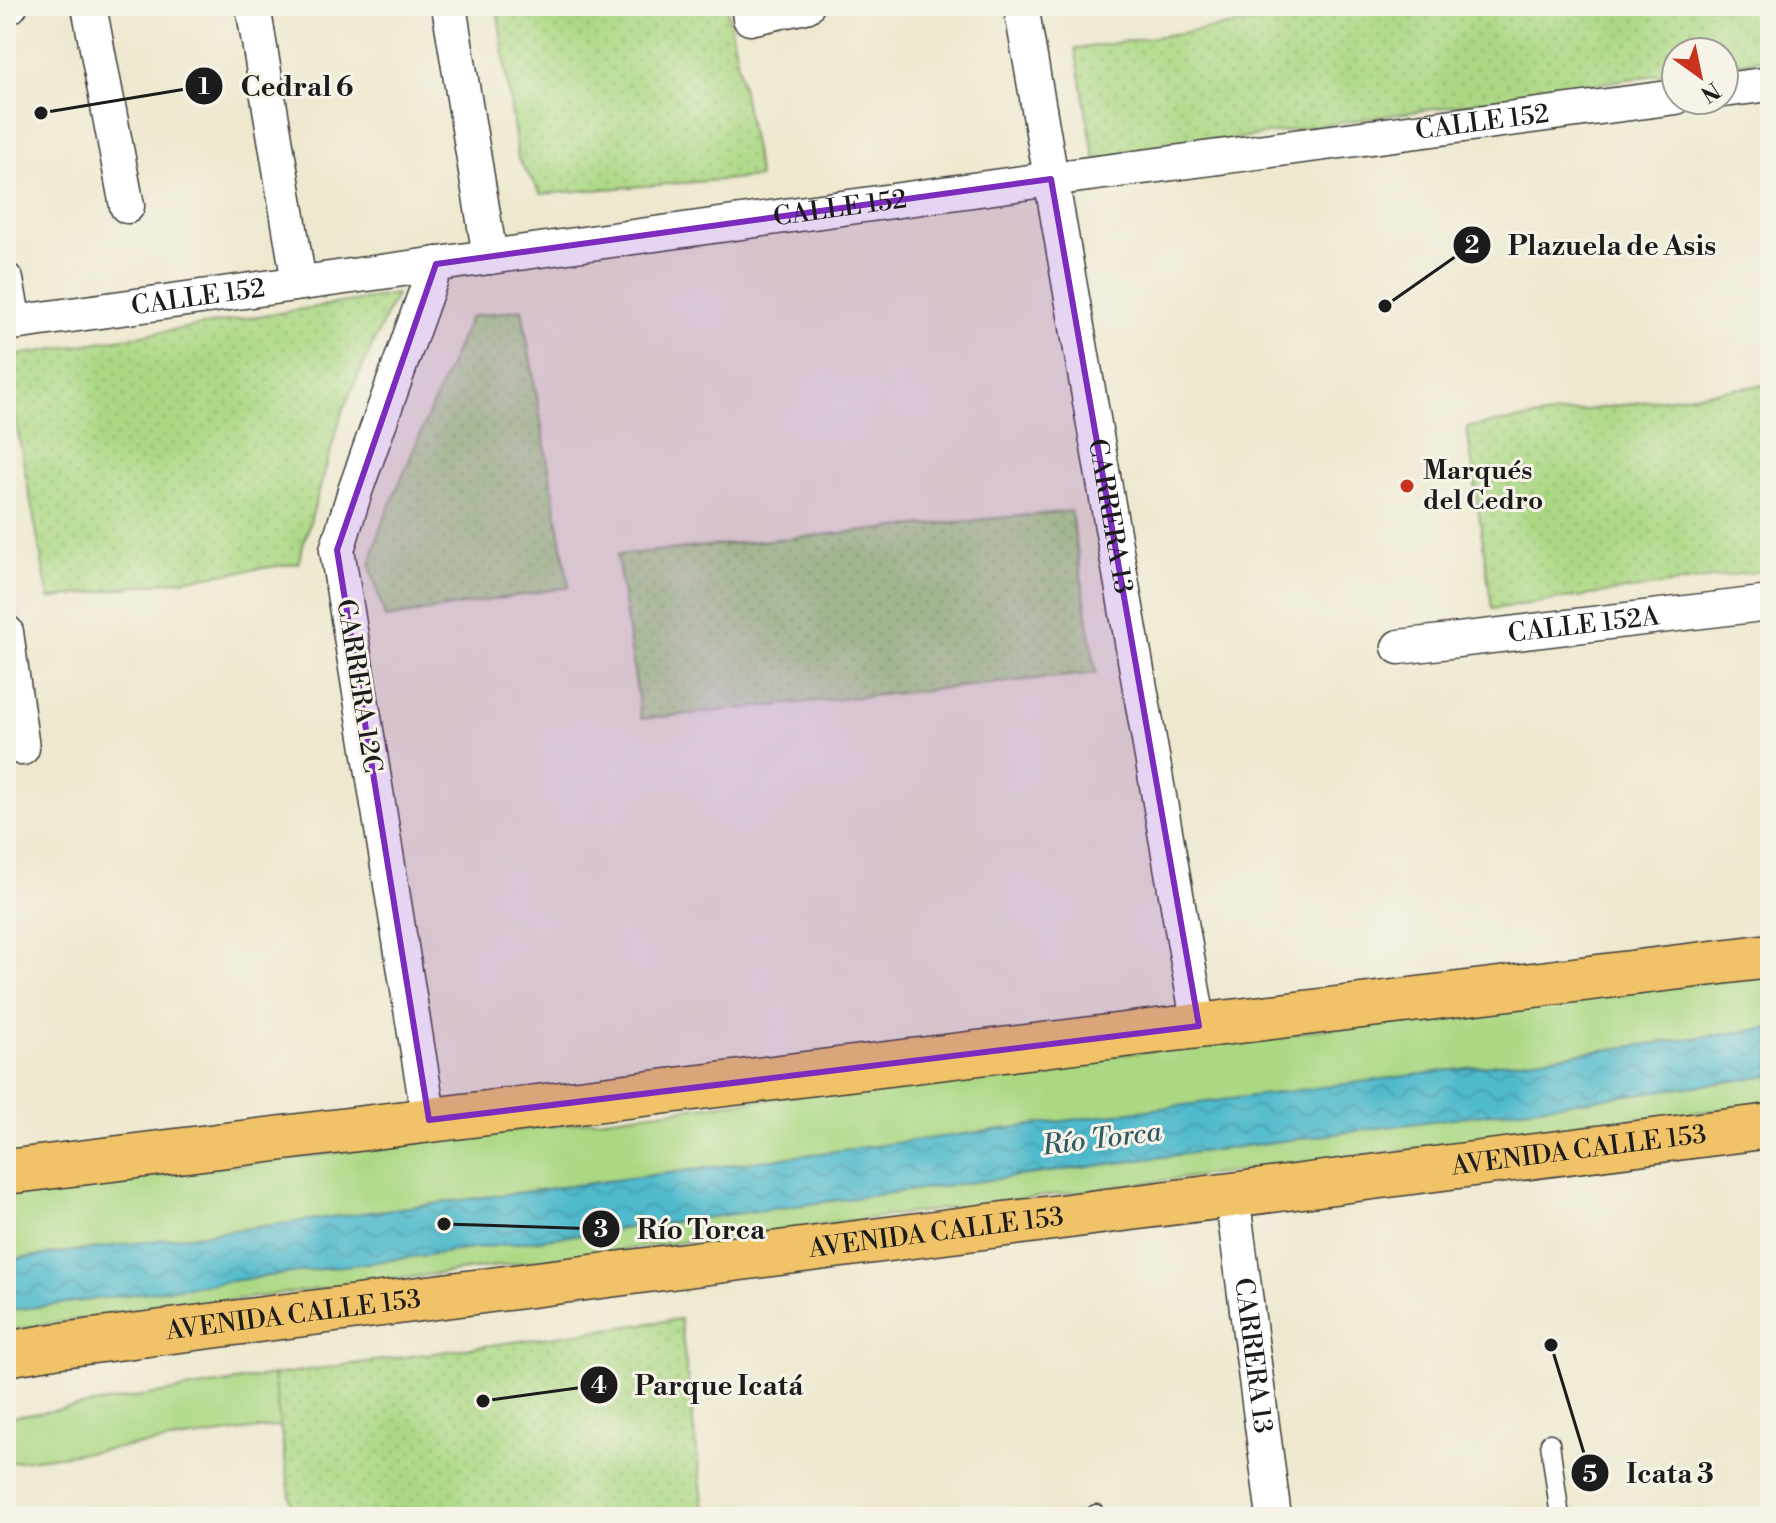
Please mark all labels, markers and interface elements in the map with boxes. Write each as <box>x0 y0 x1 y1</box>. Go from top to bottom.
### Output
north arrow <box>1660 36 1740 116</box>
callout: Cedral 6 <box>184 60 369 112</box>
text: Cedral 6 <box>240 70 354 105</box>
text: 1 <box>198 72 210 102</box>
text: N <box>1695 75 1725 108</box>
street label: CALLE 152 <box>1413 98 1551 147</box>
street label: CALLE 152 <box>771 183 909 233</box>
callout: Plazuela de Asis <box>1452 219 1732 271</box>
text: Plazuela de Asis <box>1508 229 1716 264</box>
text: 2 <box>1465 231 1480 261</box>
street label: CALLE 152 <box>129 272 267 322</box>
street label: CARRERA 13 <box>1081 436 1139 596</box>
place label: Marqués del Cedro <box>1423 455 1543 517</box>
marker: Marqués del Cedro <box>1398 477 1416 495</box>
street label: CARRERA 12C <box>329 597 389 775</box>
street label: CALLE 152A <box>1506 600 1662 650</box>
water label: Río Torca <box>1039 1114 1164 1164</box>
street label: AVENIDA CALLE 153 <box>1448 1118 1708 1183</box>
street label: AVENIDA CALLE 153 <box>806 1201 1066 1265</box>
callout: Río Torca <box>581 1203 781 1255</box>
text: Río Torca <box>637 1213 766 1248</box>
text: 3 <box>594 1215 608 1245</box>
street label: CARRERA 13 <box>1227 1276 1279 1435</box>
street label: AVENIDA CALLE 153 <box>163 1283 423 1348</box>
callout: Parque Icatá <box>579 1359 820 1411</box>
text: Parque Icatá <box>634 1369 804 1404</box>
text: 4 <box>591 1371 607 1401</box>
callout: Icata 3 <box>1570 1447 1730 1499</box>
text: Icata 3 <box>1626 1457 1714 1492</box>
text: 5 <box>1583 1460 1598 1490</box>

